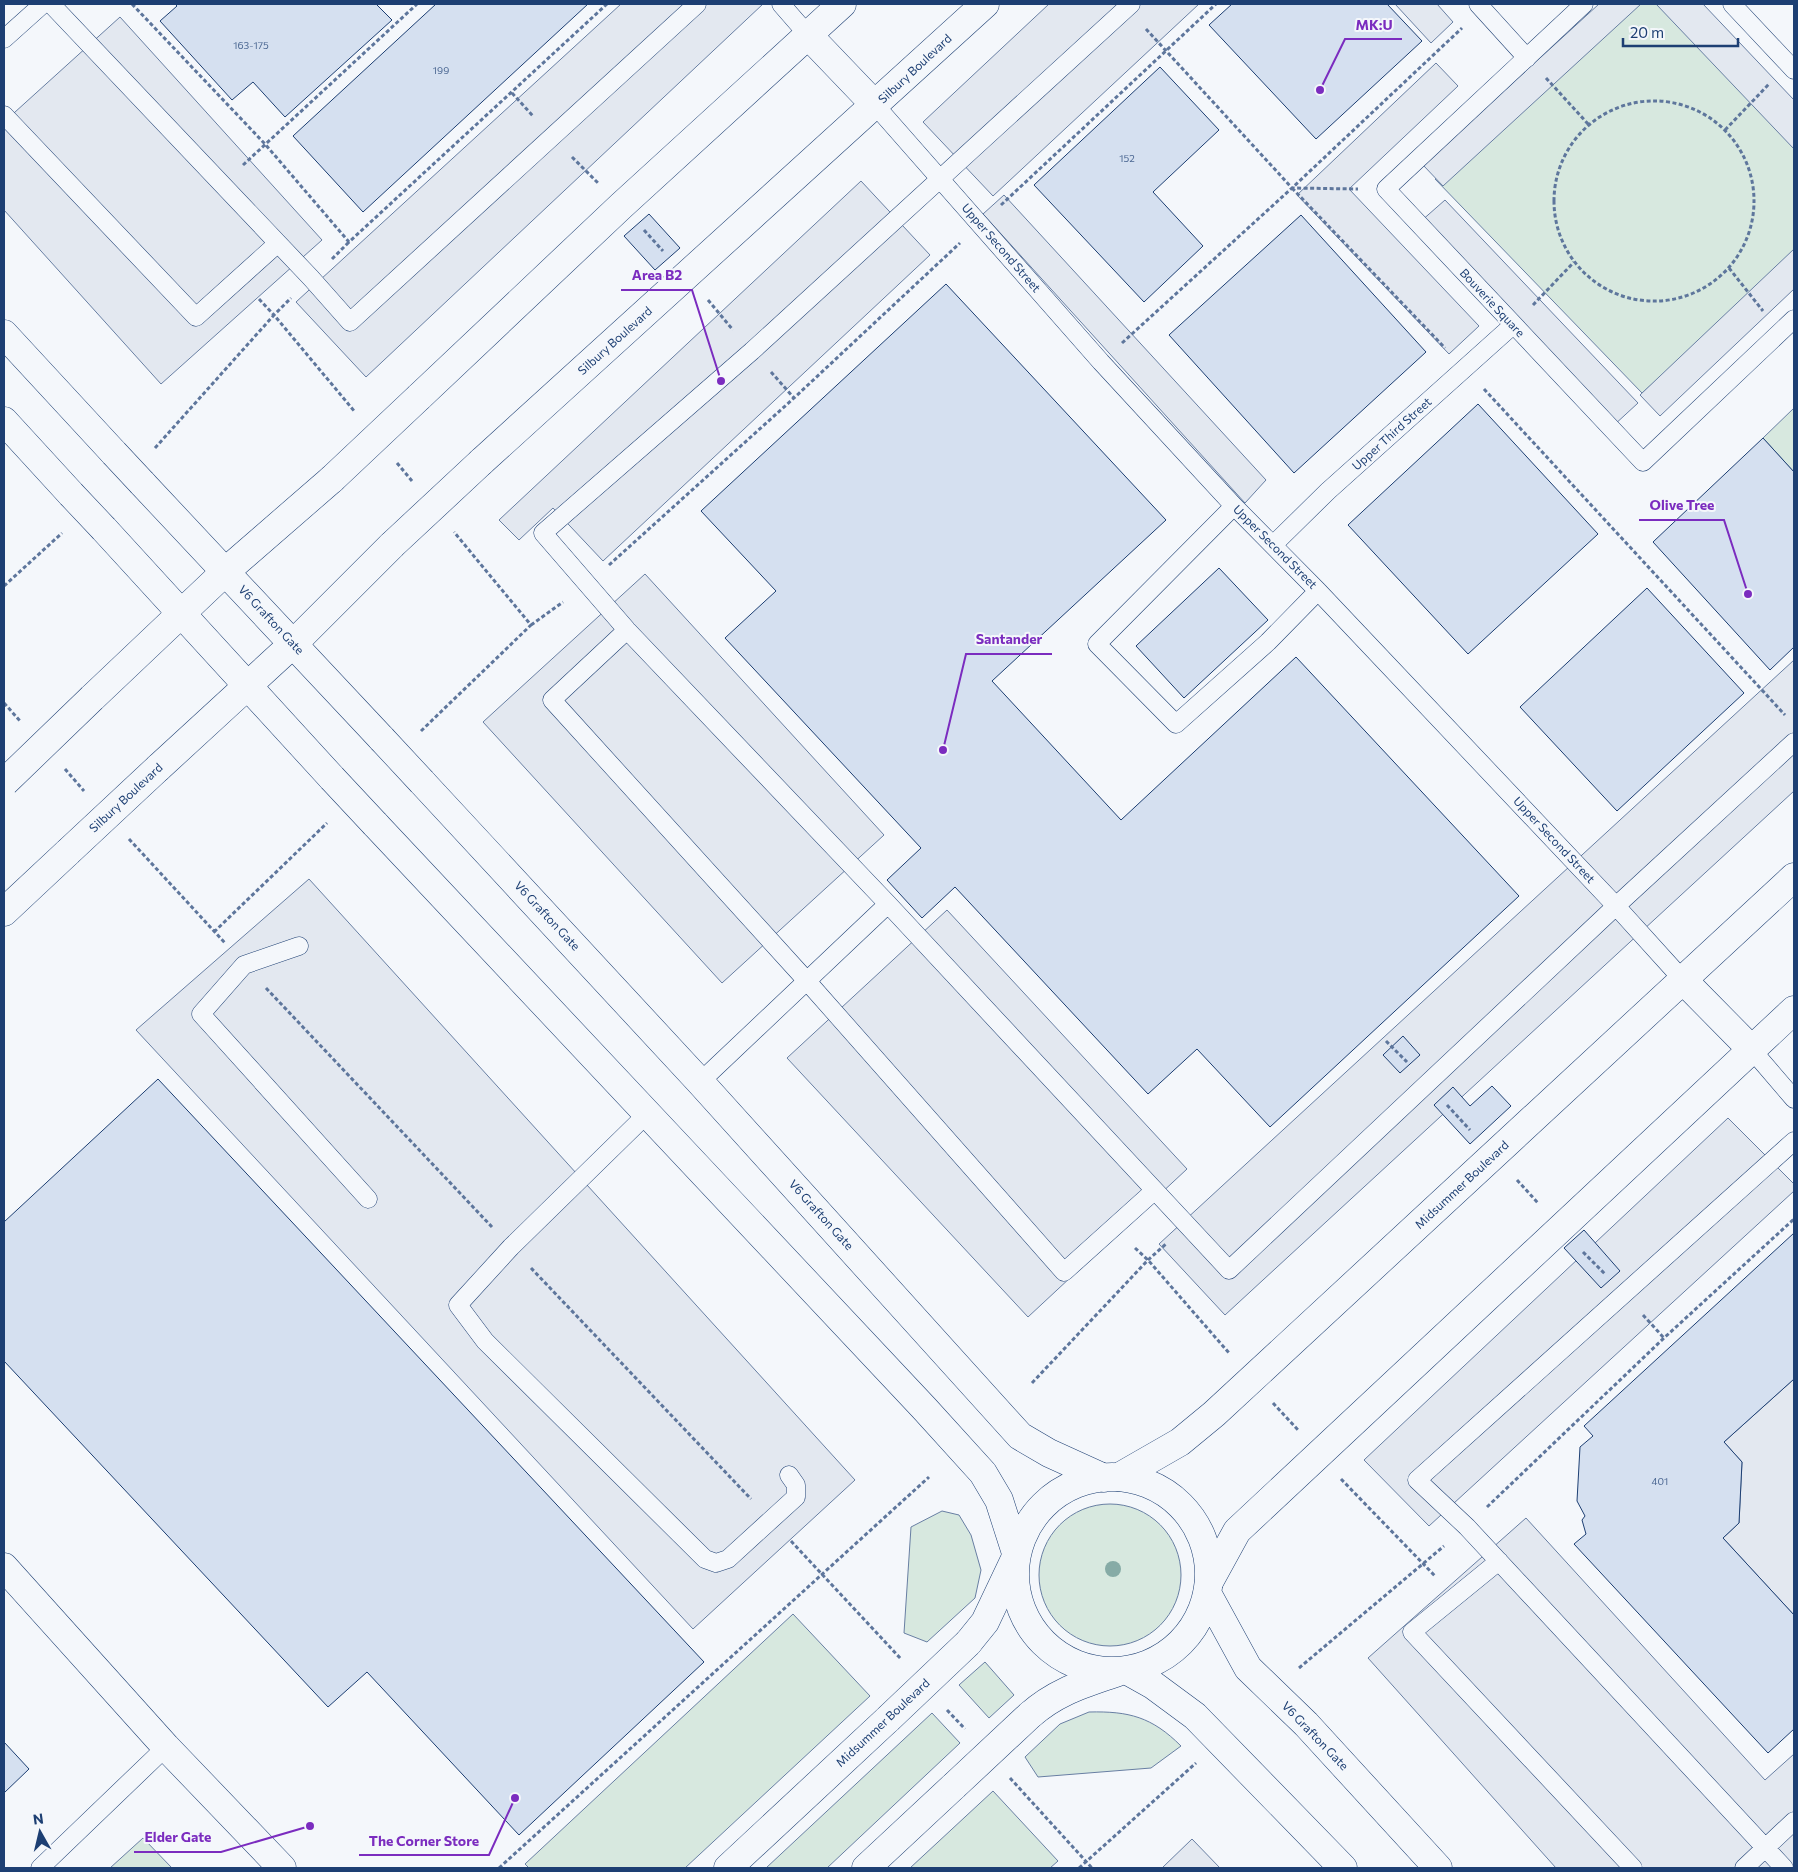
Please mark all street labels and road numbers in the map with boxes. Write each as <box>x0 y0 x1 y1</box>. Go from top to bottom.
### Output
street label: Silbury Boulevard <box>875 31 954 106</box>
street label: Upper Second Street <box>959 200 1044 295</box>
street label: Bouverie Square <box>1457 265 1528 339</box>
street label: Silbury Boulevard <box>574 303 654 377</box>
street label: Upper Third Street <box>1349 394 1434 473</box>
street label: Upper Second Street <box>1231 501 1321 591</box>
street label: V6 Grafton Gate <box>236 582 307 657</box>
street label: Silbury Boulevard <box>86 760 165 835</box>
street label: Upper Second Street <box>1511 793 1598 885</box>
street label: V6 Grafton Gate <box>512 878 583 953</box>
street label: Midsummer Boulevard <box>1412 1137 1511 1231</box>
street label: V6 Grafton Gate <box>787 1176 857 1252</box>
street label: Midsummer Boulevard <box>833 1675 932 1769</box>
street label: V6 Grafton Gate <box>1280 1698 1352 1772</box>

